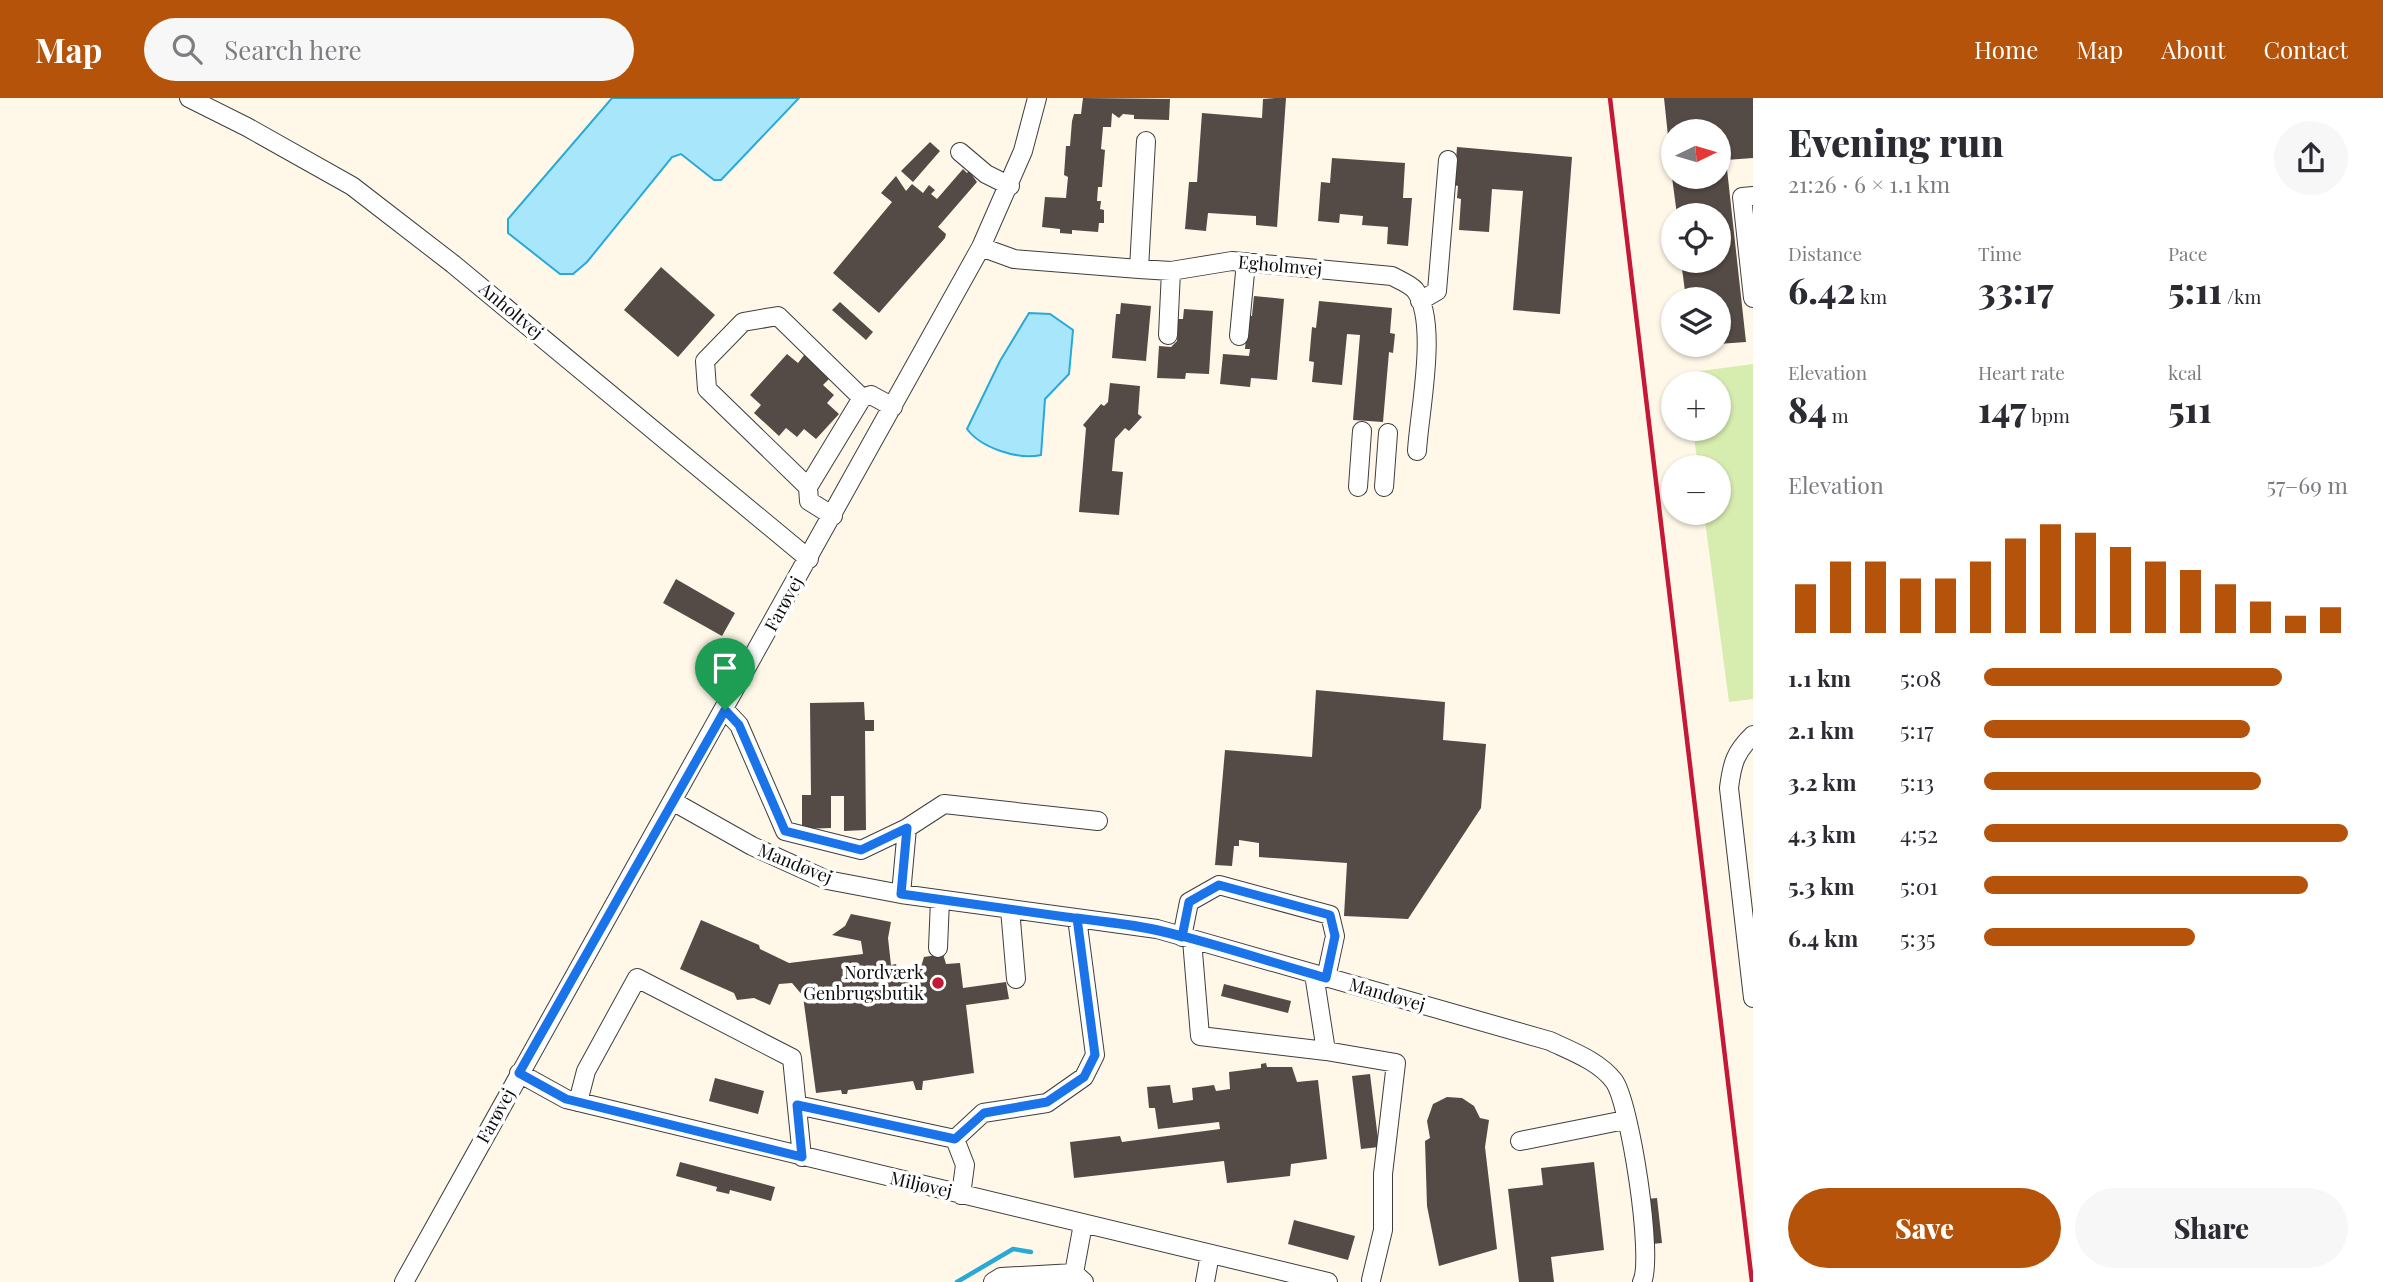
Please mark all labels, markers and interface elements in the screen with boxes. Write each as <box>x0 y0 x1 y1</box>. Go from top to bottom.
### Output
search box <box>144 18 634 81</box>
text: Map <box>35 27 102 71</box>
icon: search <box>168 30 206 68</box>
text: Search here <box>224 32 362 67</box>
text: Home <box>1974 33 2038 65</box>
text: Map <box>2076 33 2123 65</box>
text: About <box>2161 33 2225 65</box>
text: Contact <box>2263 33 2348 65</box>
text: Evening run <box>1788 116 2004 167</box>
north arrow <box>1661 119 1731 189</box>
map controls <box>1661 119 1731 525</box>
button: share <box>2274 121 2348 195</box>
text: 21:26 · 6 × 1.1 km <box>1788 168 1950 199</box>
button: locate <box>1661 203 1731 273</box>
text: Distance <box>1788 240 1862 266</box>
text: Time <box>1978 240 2022 266</box>
text: Pace <box>2168 240 2207 266</box>
street label: Egholmvej <box>1237 249 1323 281</box>
text: 6.42 <box>1788 266 1856 313</box>
text: 33:17 <box>1978 266 2054 313</box>
text: 5:11 <box>2168 266 2222 313</box>
street label: Anholtvej <box>474 276 549 344</box>
text: km <box>1856 283 1887 309</box>
text: /km <box>2222 283 2261 309</box>
button: layers <box>1661 287 1731 357</box>
text: Elevation <box>1788 359 1867 385</box>
text: Heart rate <box>1978 359 2065 385</box>
text: kcal <box>2168 359 2202 385</box>
button: + <box>1661 371 1731 441</box>
text: 84 <box>1788 385 1827 432</box>
text: 147 <box>1978 385 2027 432</box>
text: 511 <box>2168 385 2212 432</box>
text: m <box>1827 402 1849 428</box>
text: bpm <box>2027 402 2070 428</box>
button: − <box>1661 455 1731 525</box>
text: Elevation <box>1788 469 1884 500</box>
text: 57–69 m <box>2267 469 2348 500</box>
street label: Farøvej <box>758 572 808 635</box>
pin <box>695 638 755 710</box>
icon: arrive <box>706 649 744 687</box>
text: 1.1 km <box>1788 662 1851 693</box>
text: 5:08 <box>1900 662 1941 693</box>
text: 2.1 km <box>1788 714 1854 745</box>
text: 5:17 <box>1900 714 1934 745</box>
text: 3.2 km <box>1788 766 1857 797</box>
text: 5:13 <box>1900 766 1934 797</box>
text: 4.3 km <box>1788 818 1856 849</box>
text: 4:52 <box>1900 818 1938 849</box>
street label: Mandøvej <box>755 837 836 889</box>
text: 5.3 km <box>1788 870 1854 901</box>
text: 5:01 <box>1900 870 1938 901</box>
text: 6.4 km <box>1788 922 1858 953</box>
text: 5:35 <box>1900 922 1936 953</box>
place label: Nordværk Genbrugsbutik <box>803 960 924 1005</box>
street label: Mandøvej <box>1346 972 1428 1016</box>
marker: Nordværk Genbrugsbutik <box>930 975 946 991</box>
street label: Farøvej <box>470 1084 520 1147</box>
street label: Miljøvej <box>888 1165 955 1203</box>
button: Save <box>1788 1188 2061 1268</box>
button: Share <box>2075 1188 2348 1268</box>

